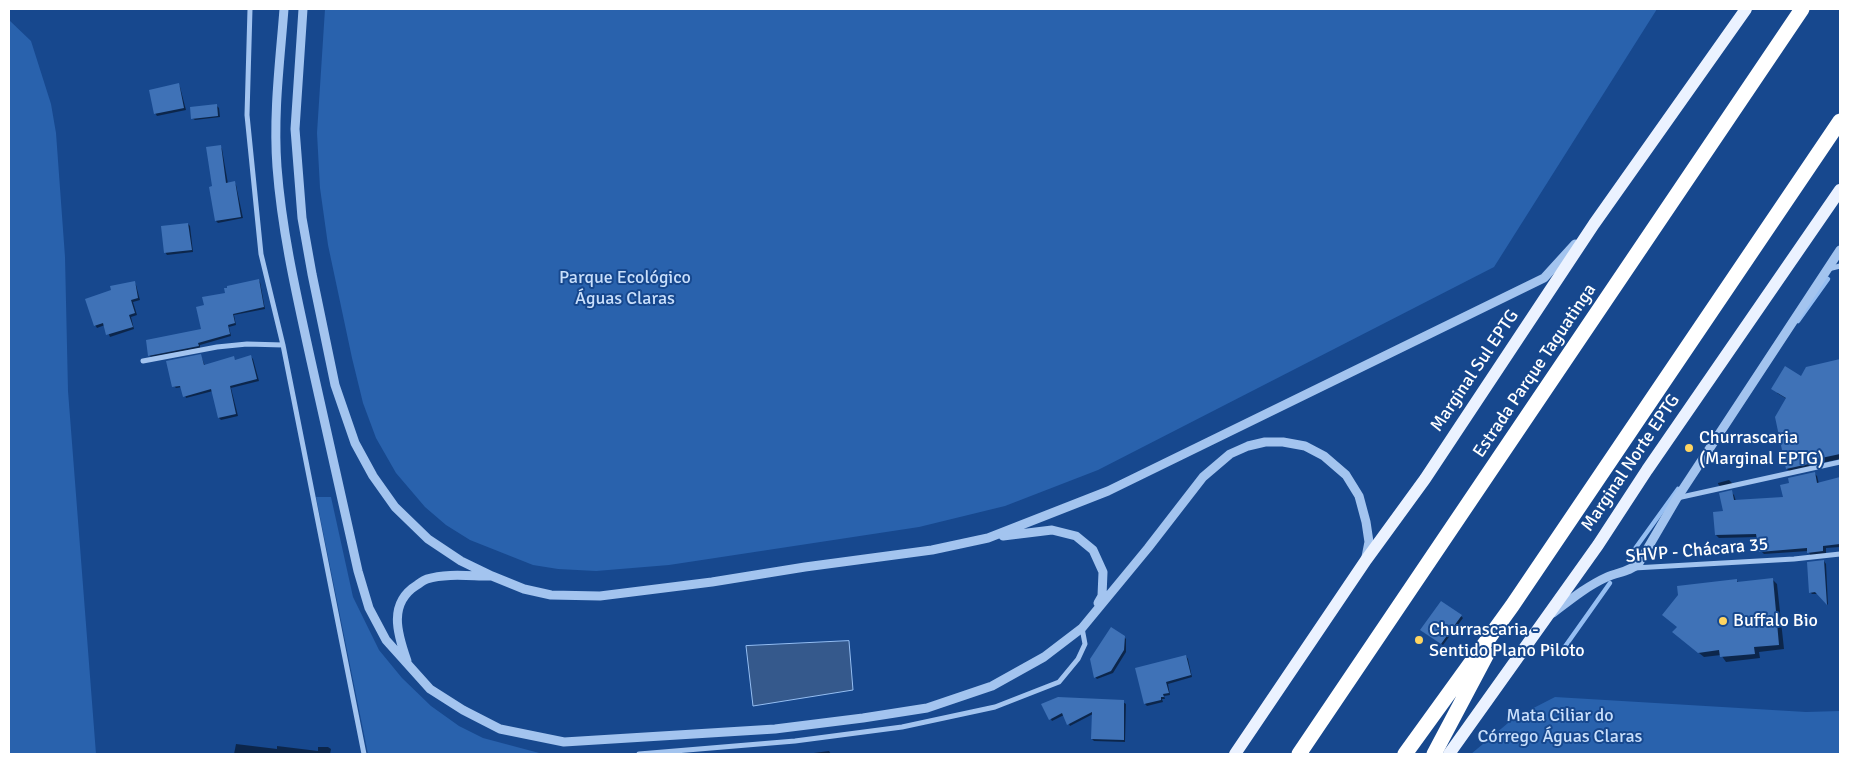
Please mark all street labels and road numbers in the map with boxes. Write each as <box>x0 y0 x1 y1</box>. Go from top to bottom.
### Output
street label: Estrada Parque Taguatinga <box>1469 280 1601 462</box>
street label: Marginal Sul EPTG <box>1426 306 1524 436</box>
street label: Marginal Norte EPTG <box>1577 390 1685 536</box>
street label: SHVP - Chácara 35 <box>1625 534 1769 568</box>

